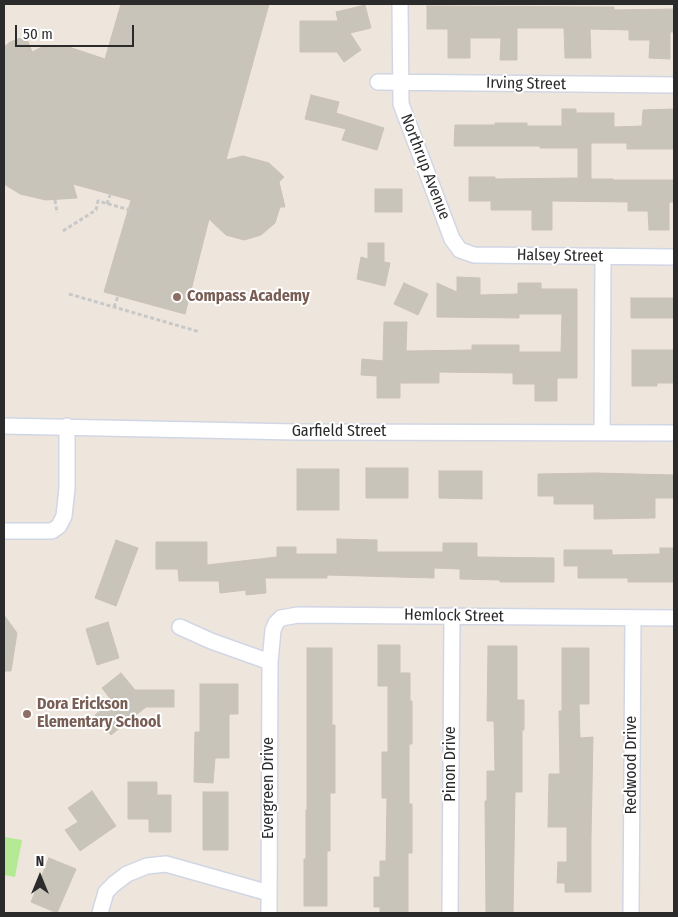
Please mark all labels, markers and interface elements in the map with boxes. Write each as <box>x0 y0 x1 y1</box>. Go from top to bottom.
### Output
scale bar <box>18 15 136 47</box>
text: 50 m <box>23 25 53 43</box>
street label: Irving Street <box>486 74 566 94</box>
street label: Northrup Avenue <box>396 111 454 223</box>
street label: Halsey Street <box>517 246 603 266</box>
place label: Compass Academy <box>187 287 309 307</box>
marker: Compass Academy <box>171 291 183 303</box>
street label: Garfield Street <box>292 422 386 442</box>
street label: Hemlock Street <box>404 606 504 626</box>
place label: Dora Erickson Elementary School <box>37 695 161 733</box>
marker: Dora Erickson Elementary School <box>21 708 33 720</box>
street label: Redwood Drive <box>622 716 642 814</box>
street label: Pinon Drive <box>441 726 461 802</box>
street label: Evergreen Drive <box>259 737 279 839</box>
north arrow <box>15 852 65 902</box>
text: N <box>36 853 44 870</box>

